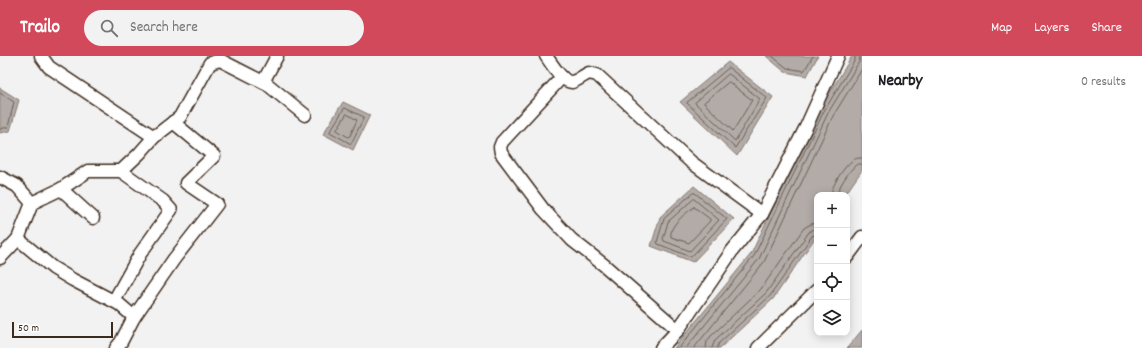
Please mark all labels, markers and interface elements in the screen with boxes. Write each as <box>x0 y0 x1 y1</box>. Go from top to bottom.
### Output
search box <box>84 10 364 46</box>
text: Trailo <box>20 15 60 42</box>
icon: search <box>98 17 120 39</box>
text: Search here <box>130 17 198 39</box>
text: Map <box>991 18 1012 38</box>
text: Layers <box>1034 18 1069 38</box>
text: Share <box>1091 18 1122 38</box>
text: Nearby <box>878 70 922 94</box>
text: 0 results <box>1081 73 1126 92</box>
map controls <box>814 192 850 336</box>
button: + <box>814 192 850 228</box>
button: − <box>814 228 850 264</box>
button: locate <box>814 264 850 300</box>
button: layers <box>814 300 850 336</box>
scale bar <box>12 320 113 339</box>
text: 50 m <box>18 321 39 337</box>

